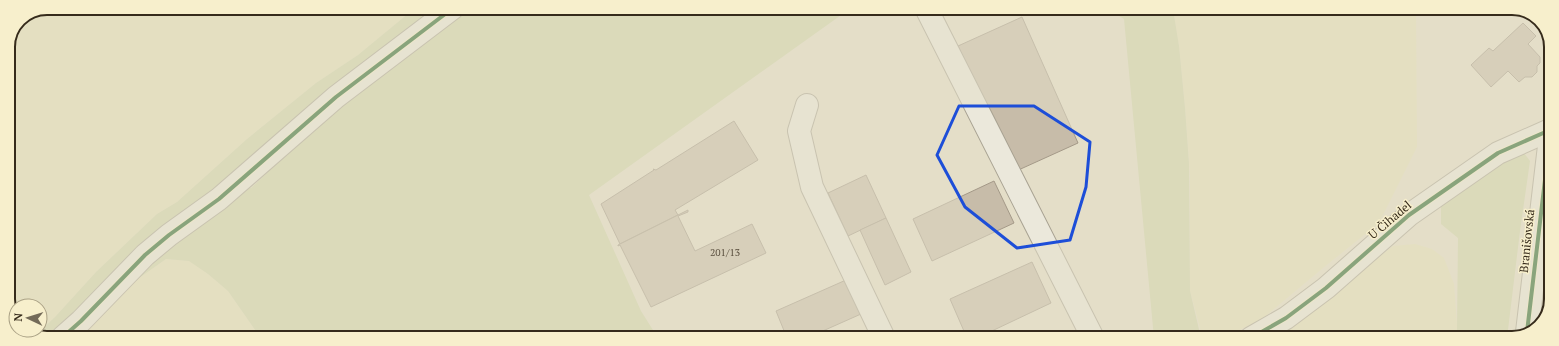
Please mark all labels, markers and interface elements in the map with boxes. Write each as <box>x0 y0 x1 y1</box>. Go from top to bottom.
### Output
street label: U Čihadel <box>1365 197 1415 242</box>
street label: Branišovská <box>1516 208 1537 274</box>
house number: 201/13 <box>710 246 740 259</box>
north arrow <box>8 298 48 338</box>
text: N <box>11 312 25 322</box>

